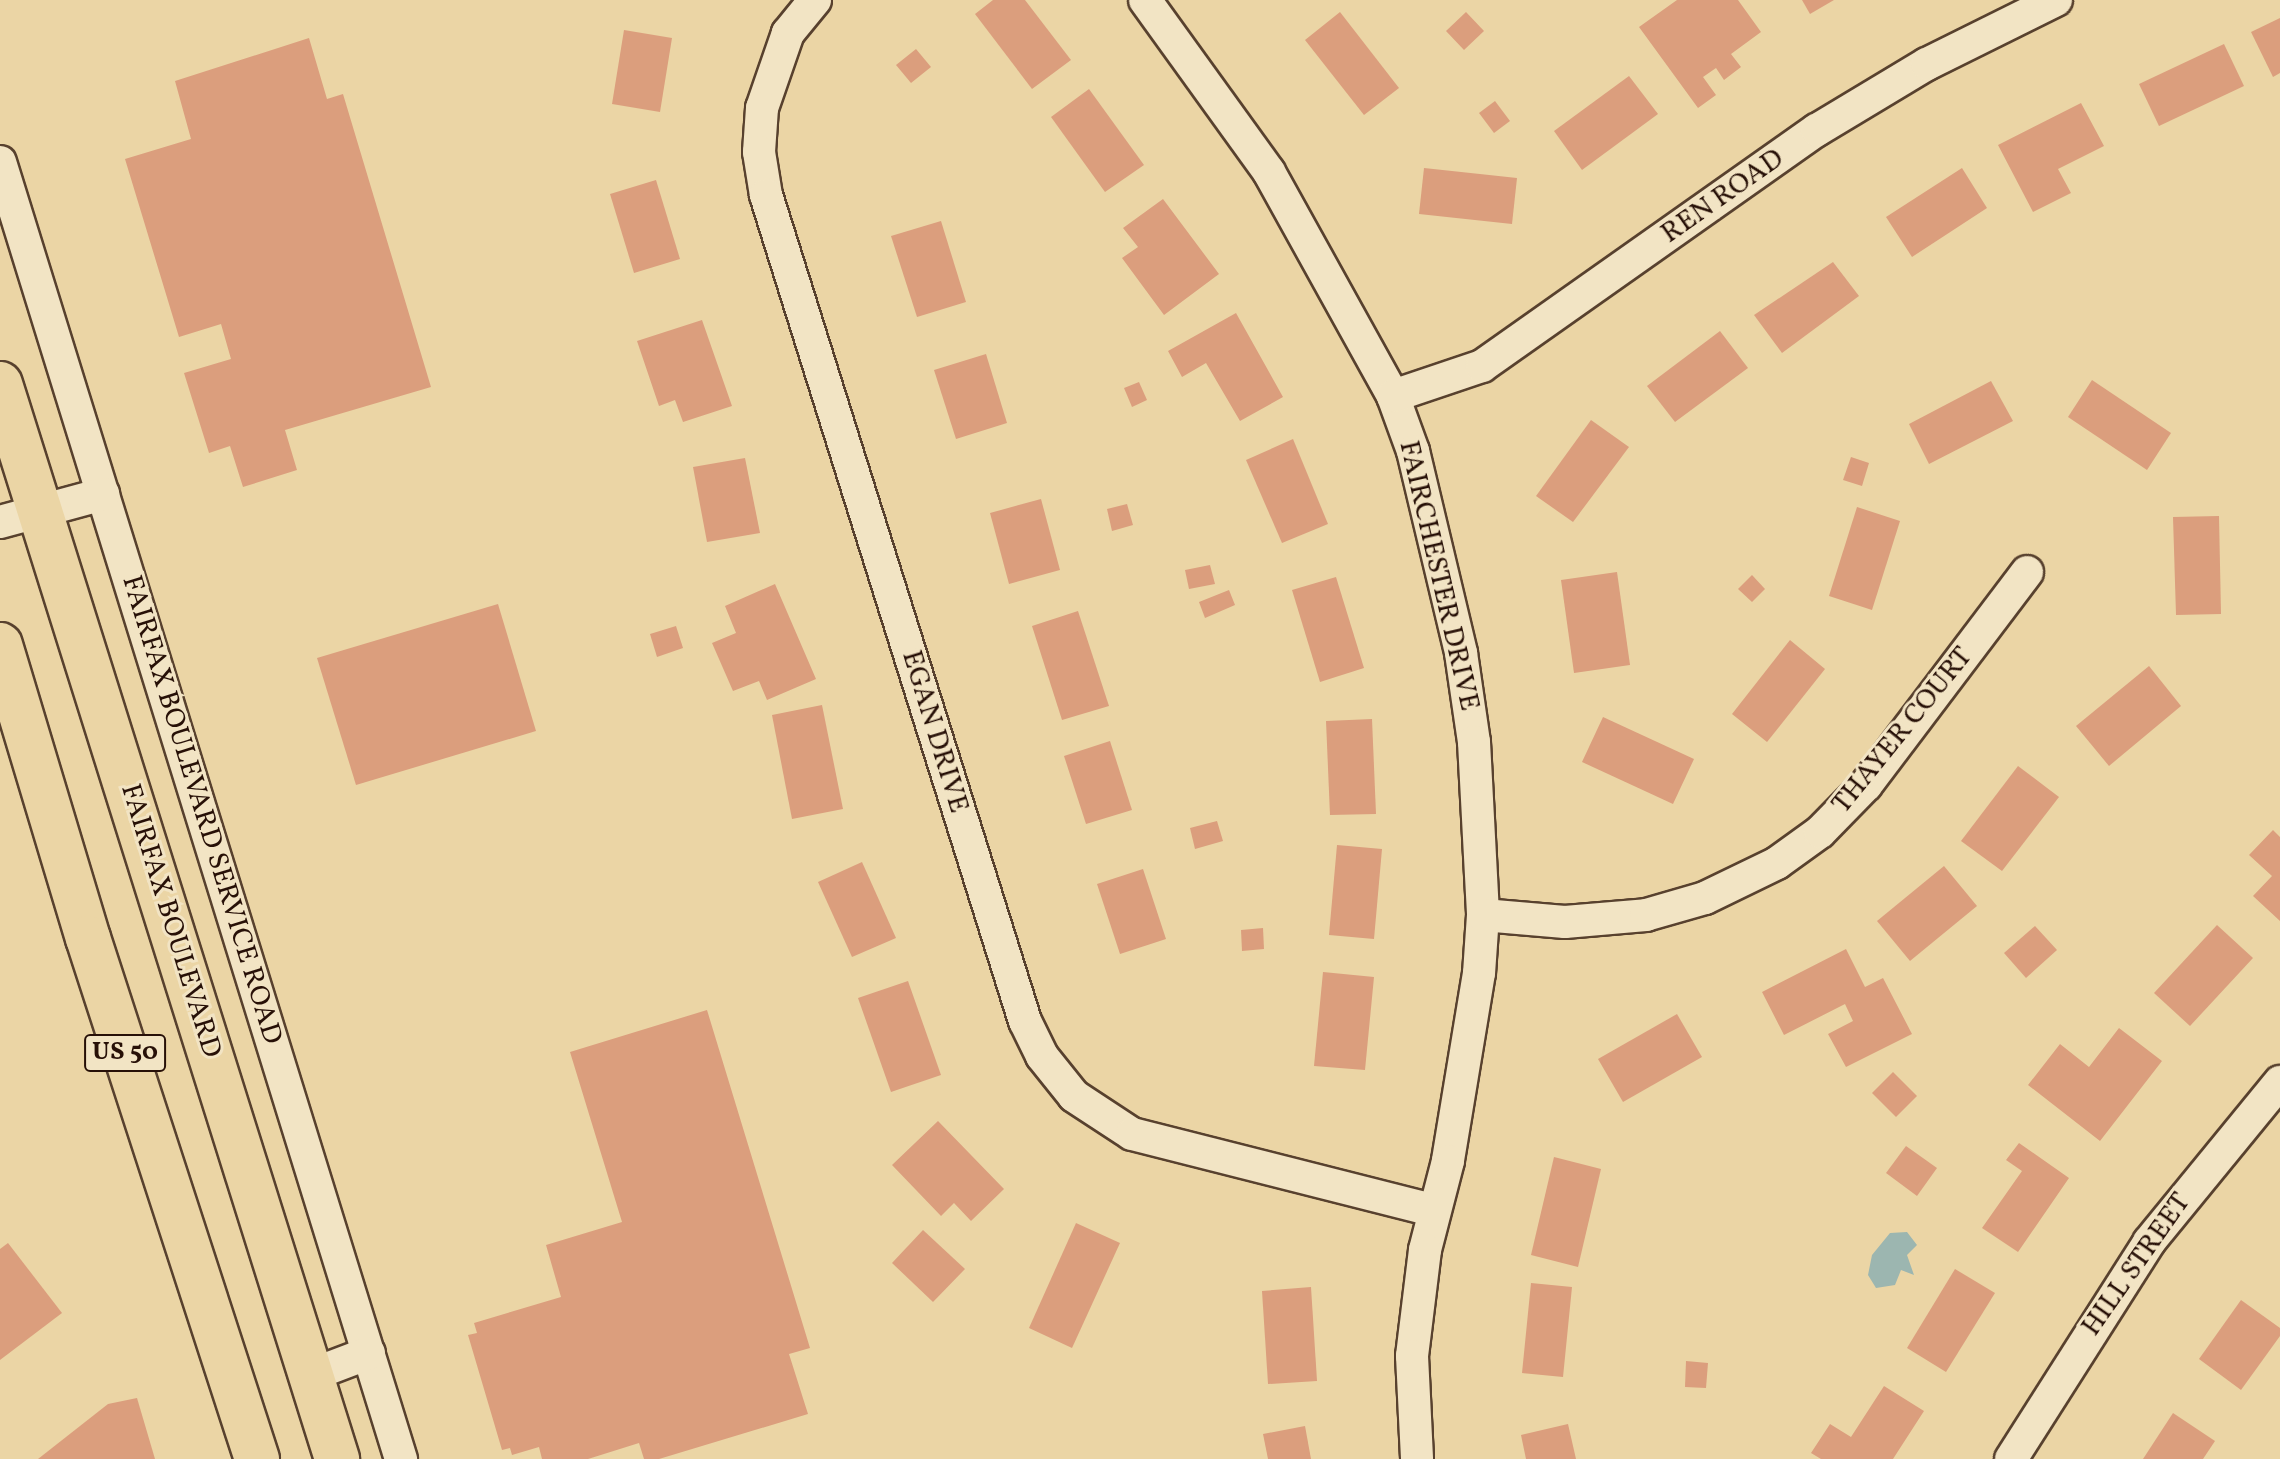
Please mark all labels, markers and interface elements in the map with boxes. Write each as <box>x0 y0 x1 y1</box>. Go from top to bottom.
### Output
street label: REN ROAD <box>1655 143 1791 251</box>
street label: FAIRCHESTER DRIVE <box>1391 438 1485 714</box>
street label: FAIRFAX BOULEVARD SERVICE ROAD <box>114 572 288 1048</box>
street label: THAYER COURT <box>1826 641 1980 821</box>
street label: EGAN DRIVE <box>893 647 975 817</box>
street label: FAIRFAX BOULEVARD <box>112 780 228 1062</box>
road number: US 50 <box>83 1031 167 1075</box>
street label: HILL STREET <box>2075 1187 2199 1343</box>

